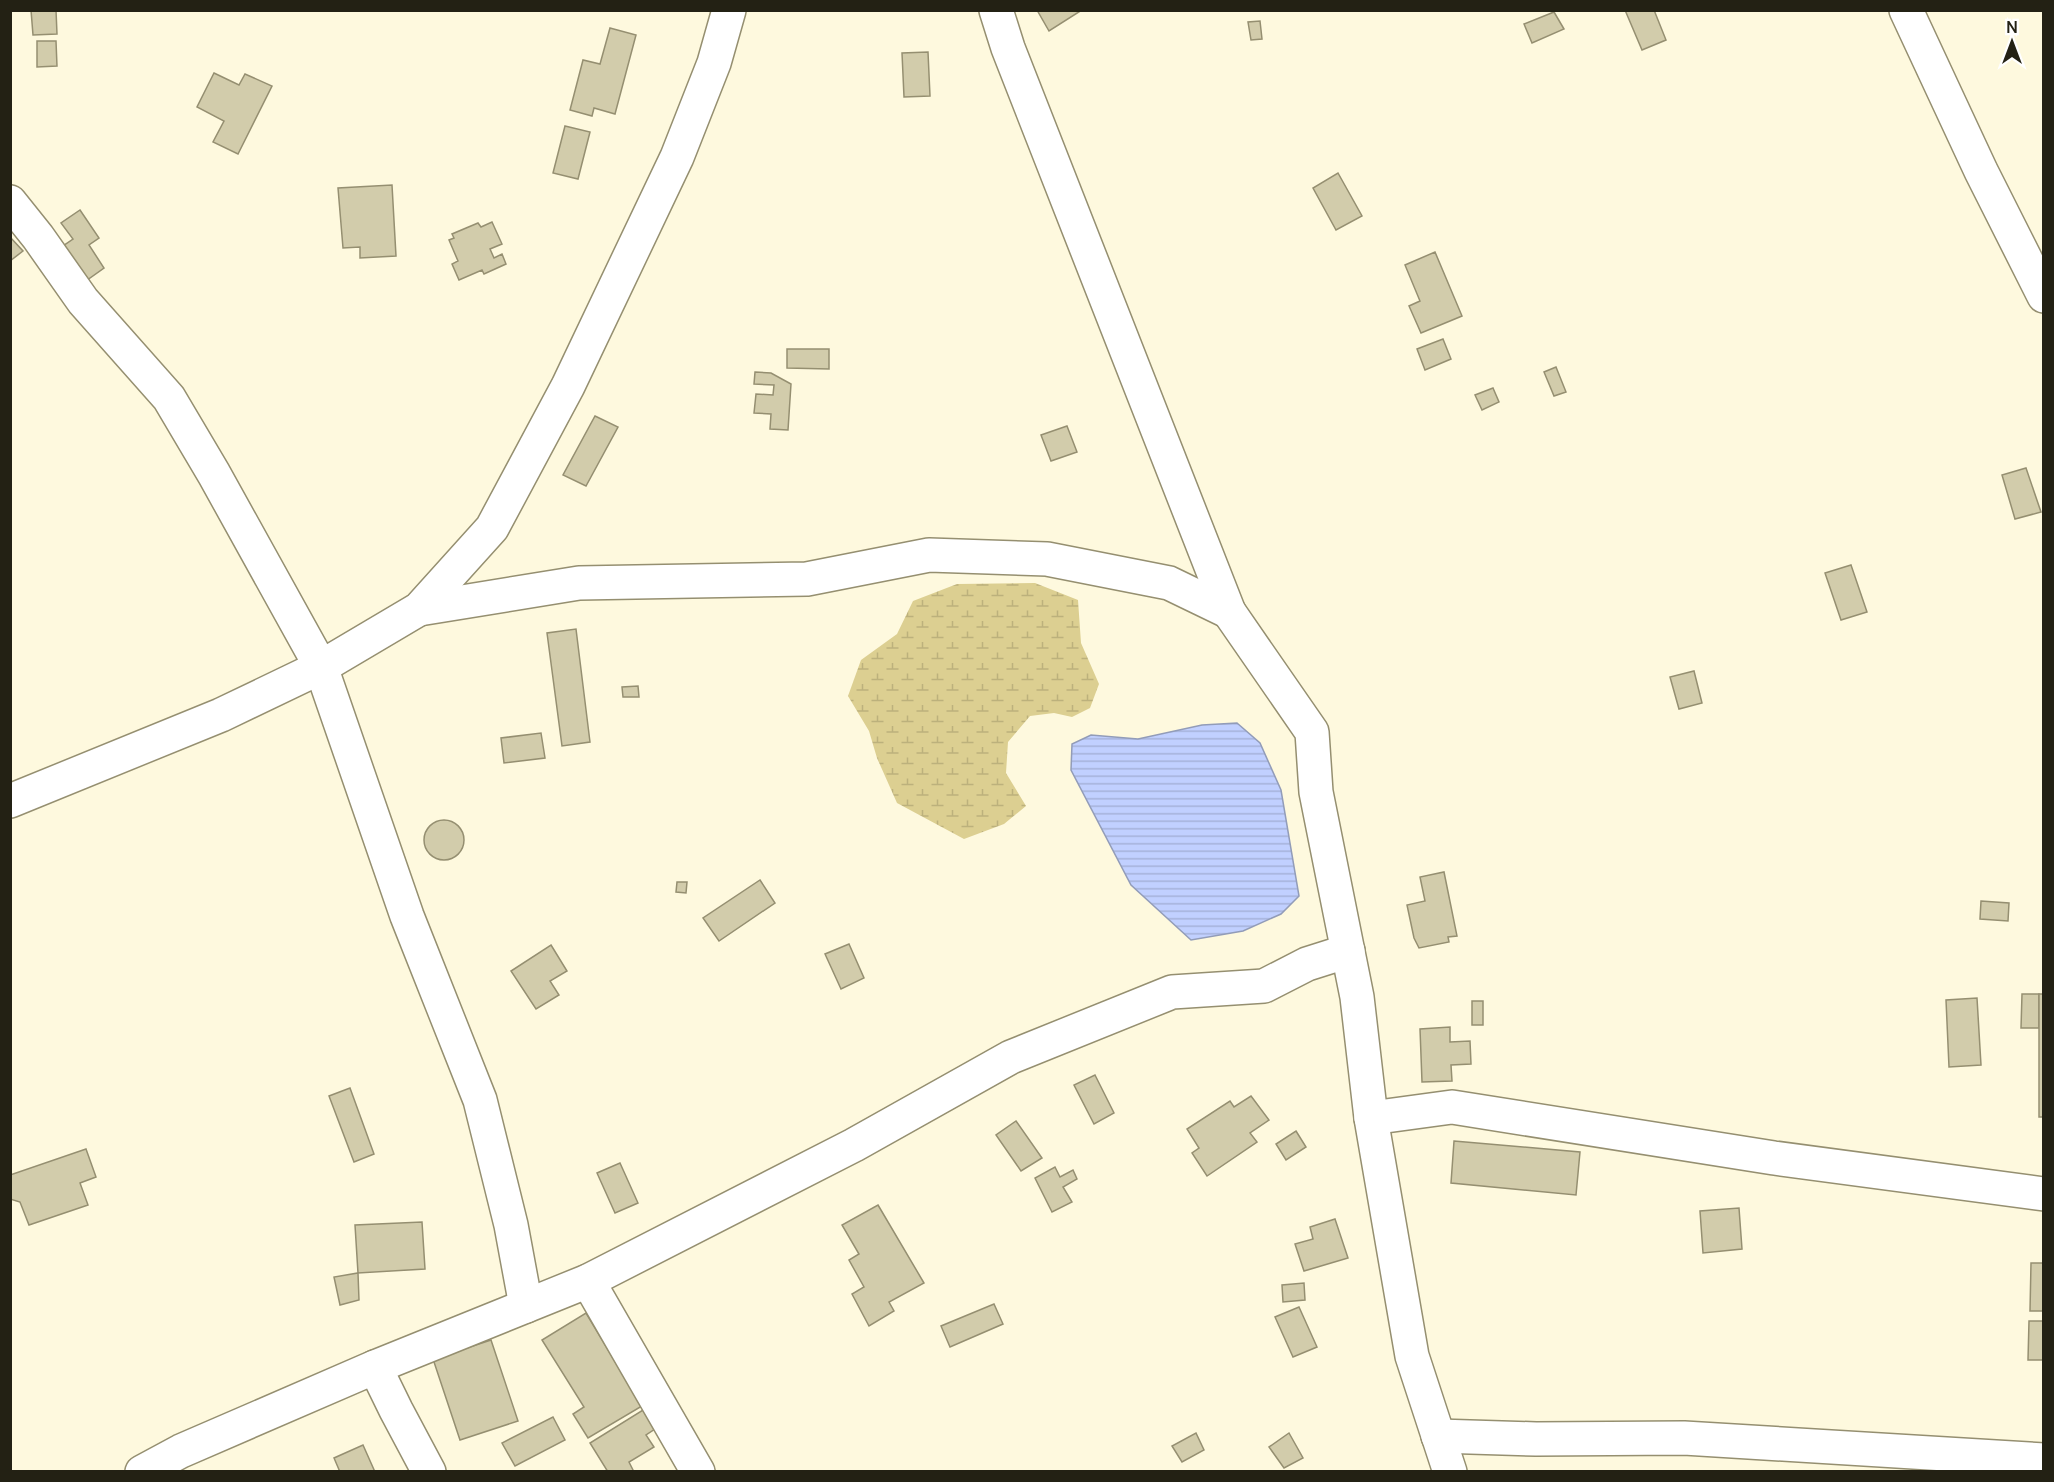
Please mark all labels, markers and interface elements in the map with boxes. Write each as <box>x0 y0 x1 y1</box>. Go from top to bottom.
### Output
north arrow <box>1982 12 2042 72</box>
text: N <box>2006 16 2018 38</box>

